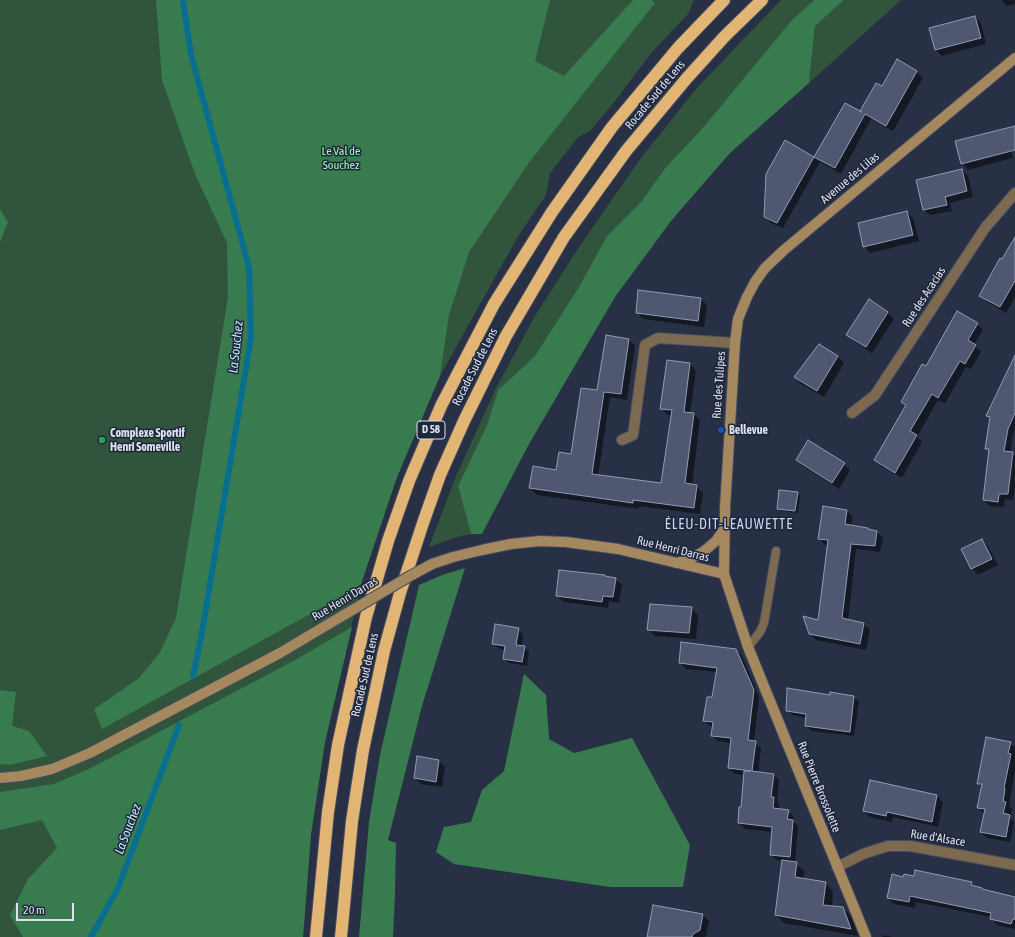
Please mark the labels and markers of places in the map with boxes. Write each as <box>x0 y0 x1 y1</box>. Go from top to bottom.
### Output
place label: Bellevue <box>729 423 768 437</box>
marker: Bellevue <box>716 425 726 435</box>
place label: Complexe Sportif Henri Someville <box>110 426 185 454</box>
marker: Complexe Sportif Henri Someville <box>97 435 107 445</box>

